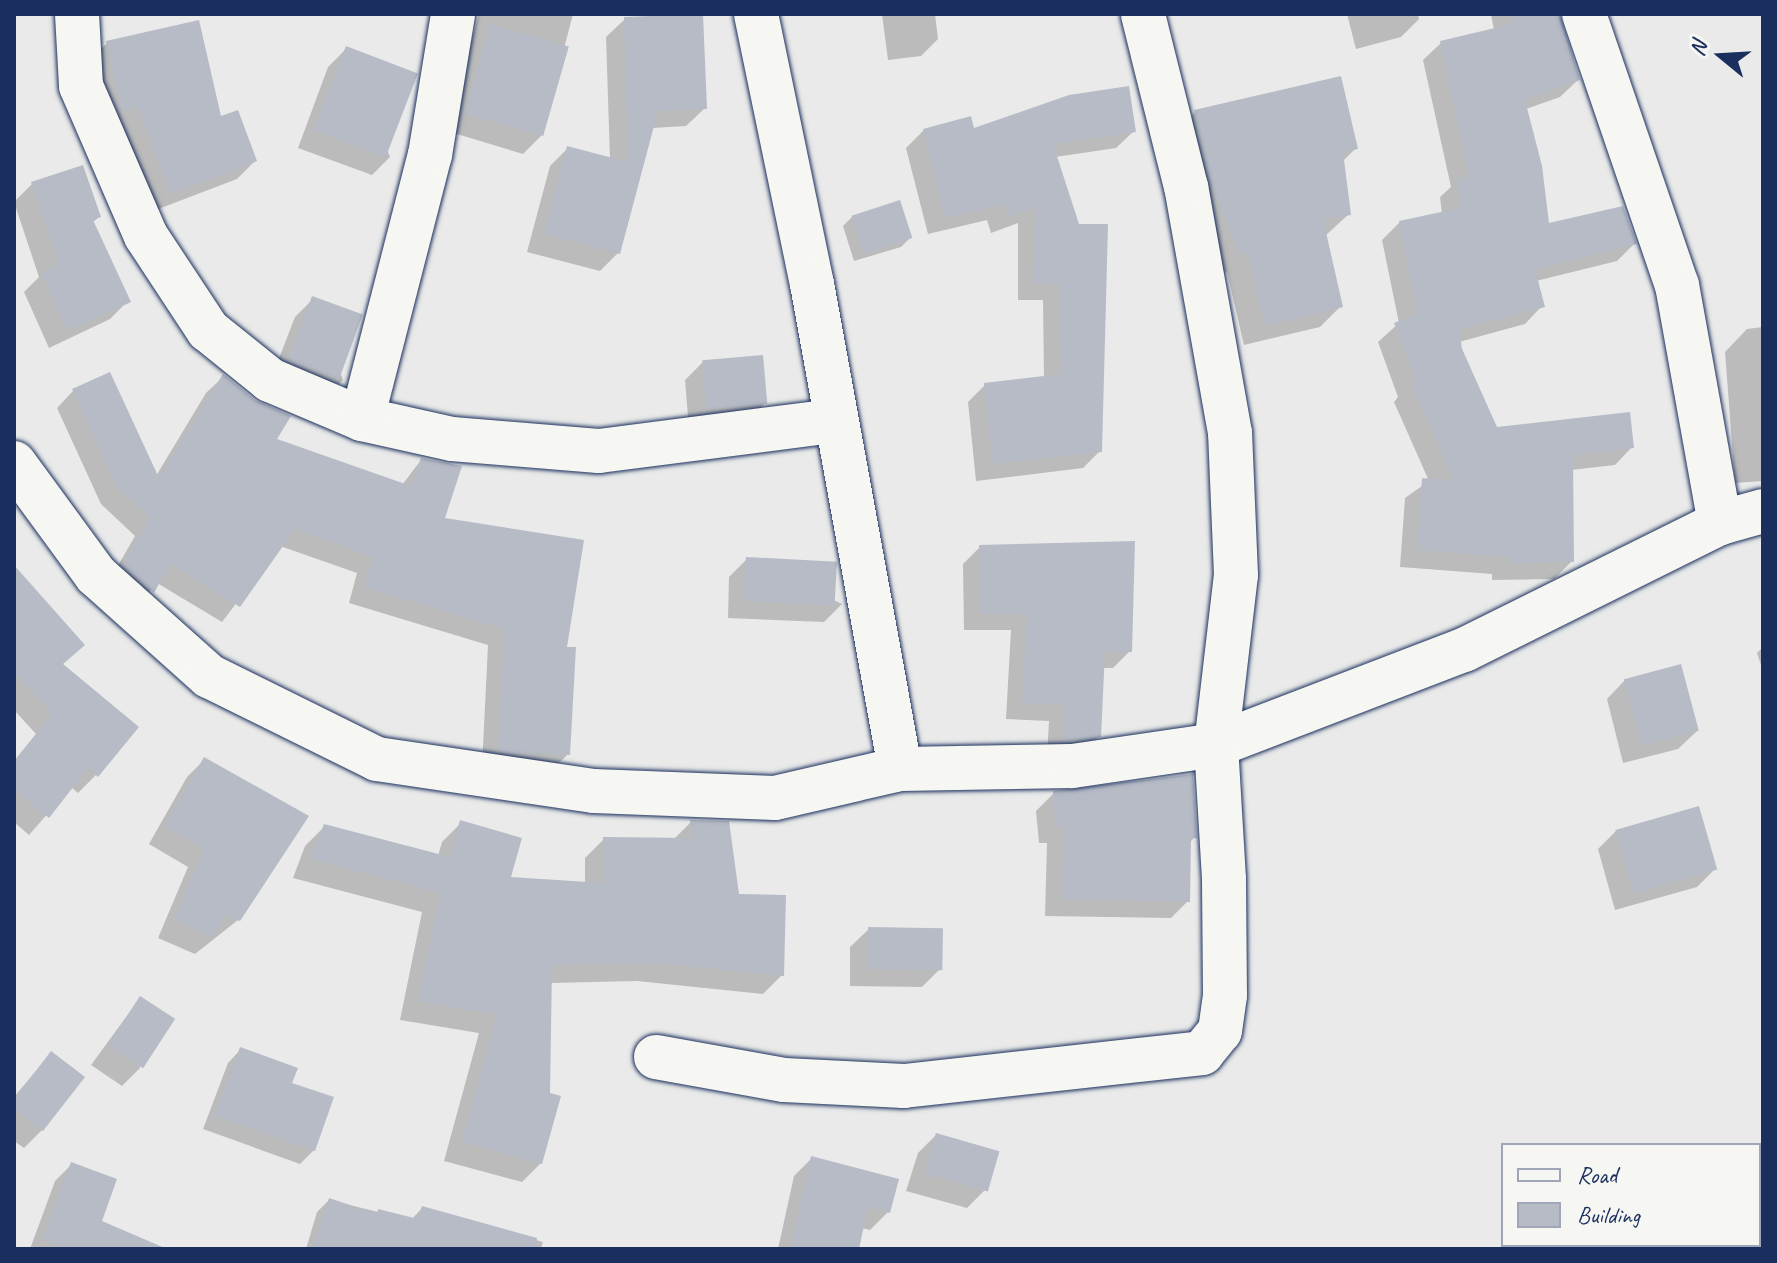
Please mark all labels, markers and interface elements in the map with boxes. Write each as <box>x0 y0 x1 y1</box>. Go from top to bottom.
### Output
north arrow <box>1681 16 1761 96</box>
text: N <box>1683 38 1714 59</box>
legend <box>1501 1143 1761 1247</box>
text: Road <box>1577 1160 1617 1190</box>
text: Building <box>1577 1200 1640 1230</box>

